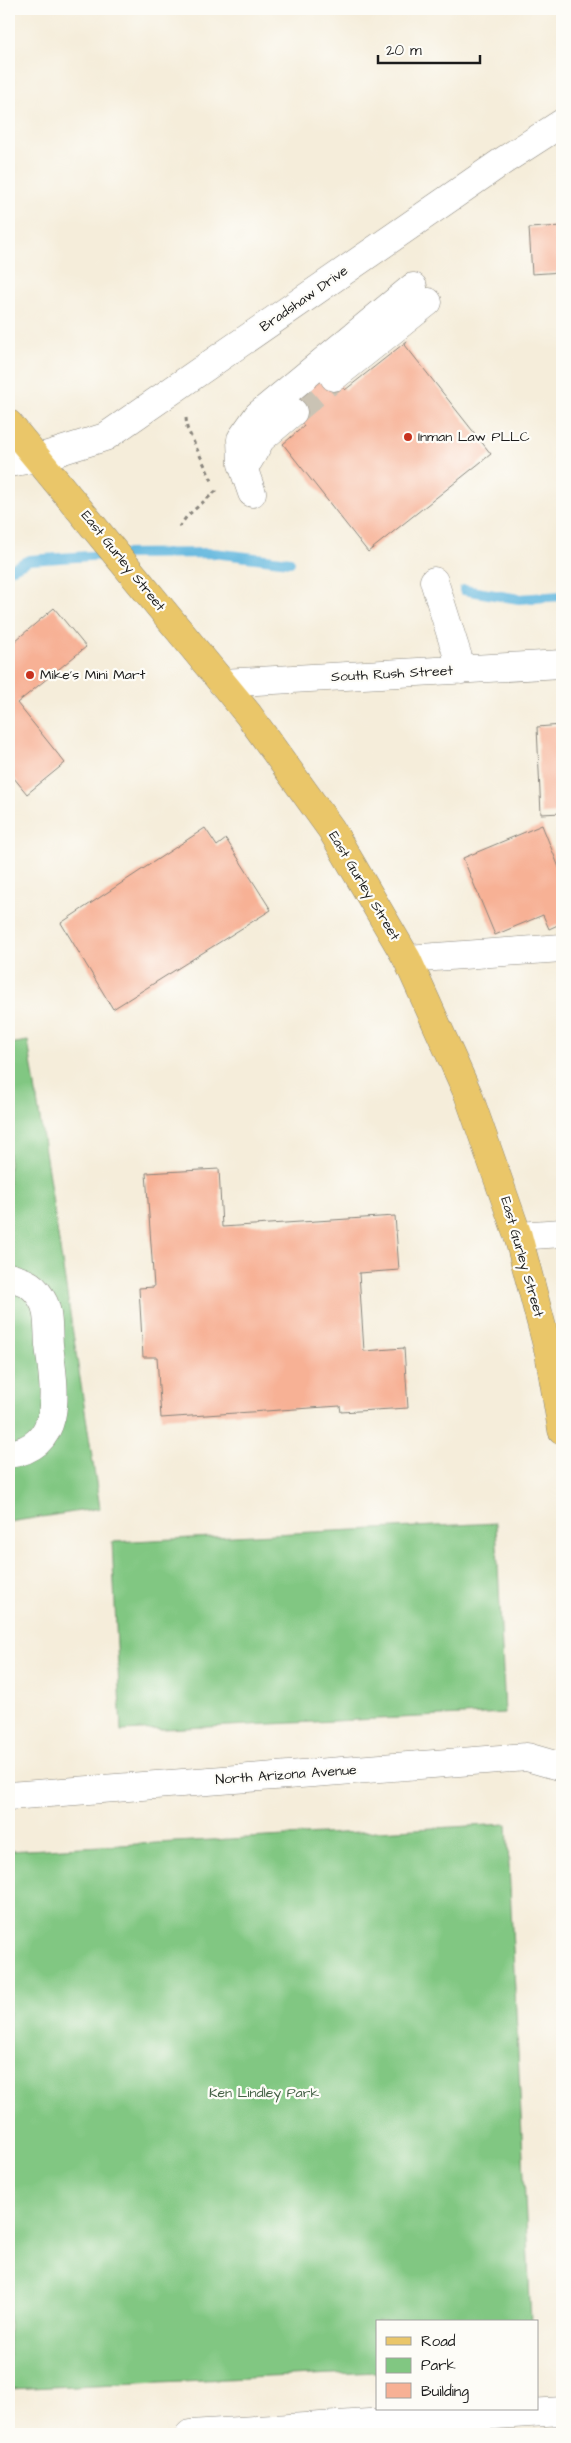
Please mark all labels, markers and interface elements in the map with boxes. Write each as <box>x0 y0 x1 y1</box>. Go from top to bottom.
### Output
scale bar <box>378 32 481 64</box>
text: 20 m <box>386 40 422 61</box>
street label: Bradshaw Drive <box>256 261 353 337</box>
place label: Inman Law PLLC <box>418 427 530 447</box>
marker: Inman Law PLLC <box>402 431 414 443</box>
street label: East Gurley Street <box>76 506 170 616</box>
street label: South Rush Street <box>331 661 454 687</box>
place label: Mike's Mini Mart <box>40 665 146 685</box>
marker: Mike's Mini Mart <box>24 669 36 681</box>
street label: East Gurley Street <box>323 827 405 945</box>
street label: East Gurley Street <box>495 1194 549 1320</box>
street label: North Arizona Avenue <box>215 1760 358 1790</box>
park label: Ken Lindley Park <box>209 2083 319 2103</box>
legend <box>376 2320 538 2410</box>
text: Road <box>421 2331 456 2352</box>
text: Park <box>421 2355 456 2376</box>
text: Building <box>421 2381 469 2403</box>

